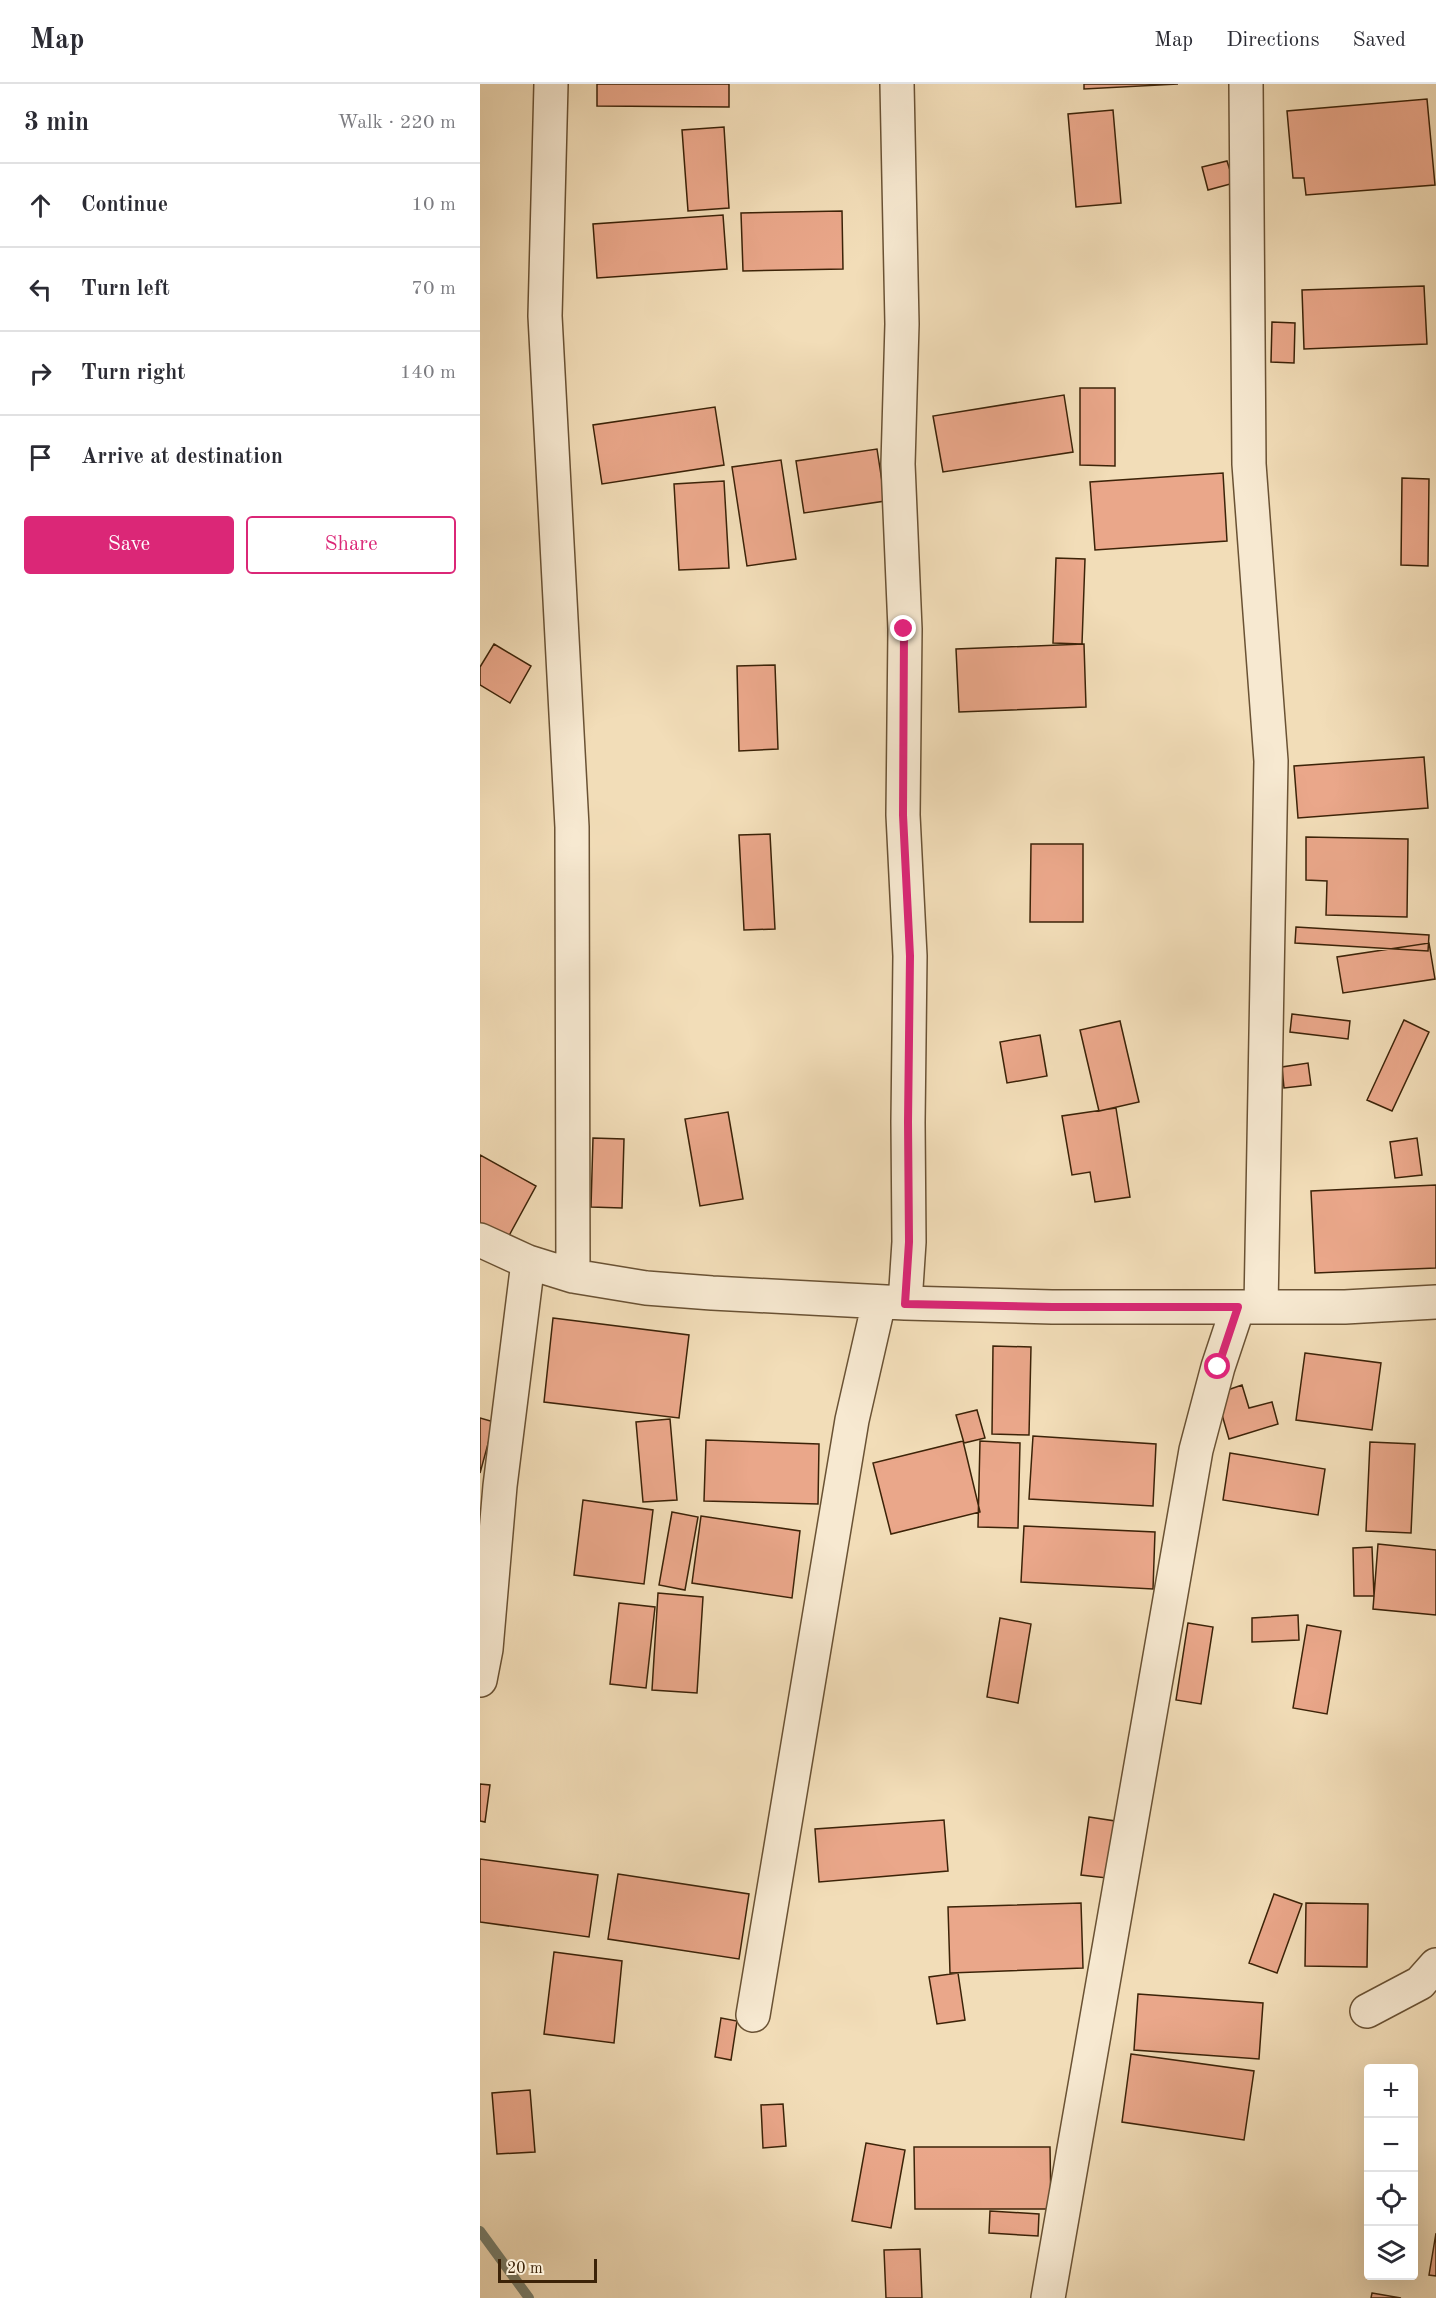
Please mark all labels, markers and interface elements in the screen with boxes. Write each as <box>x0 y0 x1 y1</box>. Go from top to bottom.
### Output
text: Map <box>30 27 84 55</box>
text: Map <box>1154 30 1193 51</box>
text: Directions <box>1226 30 1320 51</box>
text: Saved <box>1353 30 1406 51</box>
text: 3 min <box>24 110 89 136</box>
text: Walk · 220 m <box>337 113 456 133</box>
icon: ahead <box>24 189 57 222</box>
text: Continue <box>81 194 168 216</box>
text: 10 m <box>411 195 456 215</box>
icon: left <box>24 273 57 306</box>
text: Turn left <box>81 278 170 300</box>
text: 70 m <box>411 279 456 299</box>
icon: right <box>24 357 57 390</box>
text: Turn right <box>81 362 185 384</box>
text: 140 m <box>400 363 456 383</box>
icon: arrive <box>24 441 57 474</box>
text: Arrive at destination <box>81 446 283 468</box>
button: Save <box>24 516 234 574</box>
button: Share <box>246 516 456 574</box>
route end <box>890 615 916 641</box>
route start <box>1204 1353 1230 1379</box>
map controls <box>1364 2064 1418 2280</box>
button: + <box>1364 2064 1418 2118</box>
button: − <box>1364 2118 1418 2172</box>
button: locate <box>1364 2172 1418 2226</box>
button: layers <box>1364 2226 1418 2280</box>
scale bar <box>498 2256 597 2284</box>
text: 20 m <box>507 2261 543 2277</box>

